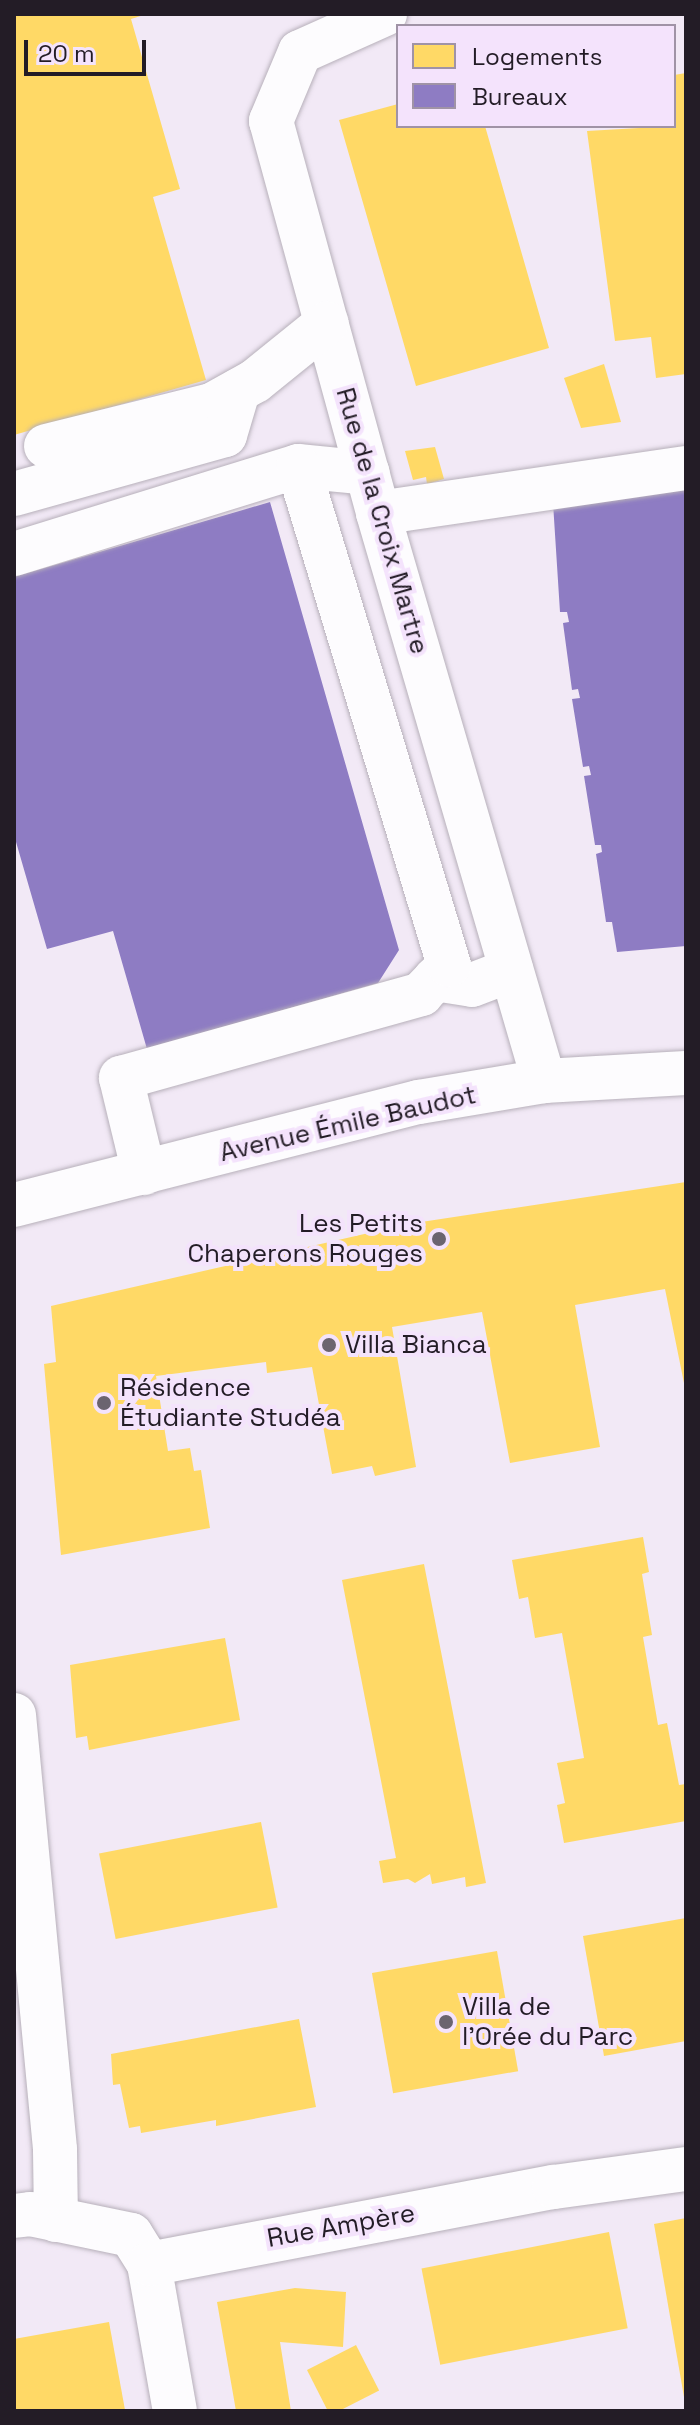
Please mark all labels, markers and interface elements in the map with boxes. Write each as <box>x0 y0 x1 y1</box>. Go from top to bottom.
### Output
scale bar <box>28 24 150 74</box>
legend <box>396 24 676 128</box>
text: 20 m <box>38 38 95 69</box>
text: Logements <box>472 41 602 72</box>
text: Bureaux <box>472 81 568 112</box>
street label: Rue de la Croix Martre <box>329 384 435 658</box>
street label: Avenue Émile Baudot <box>217 1079 479 1169</box>
place label: Les Petits Chaperons Rouges <box>187 1208 423 1270</box>
marker: Les Petits Chaperons Rouges <box>430 1230 448 1248</box>
place label: Villa Bianca <box>345 1329 487 1361</box>
marker: Villa Bianca <box>320 1336 338 1354</box>
place label: Résidence Étudiante Studéa <box>120 1372 341 1434</box>
marker: Résidence Étudiante Studéa <box>95 1394 113 1412</box>
place label: Villa de l'Orée du Parc <box>462 1991 633 2052</box>
marker: Villa de l'Orée du Parc <box>437 2013 455 2031</box>
street label: Rue Ampère <box>264 2198 418 2254</box>

